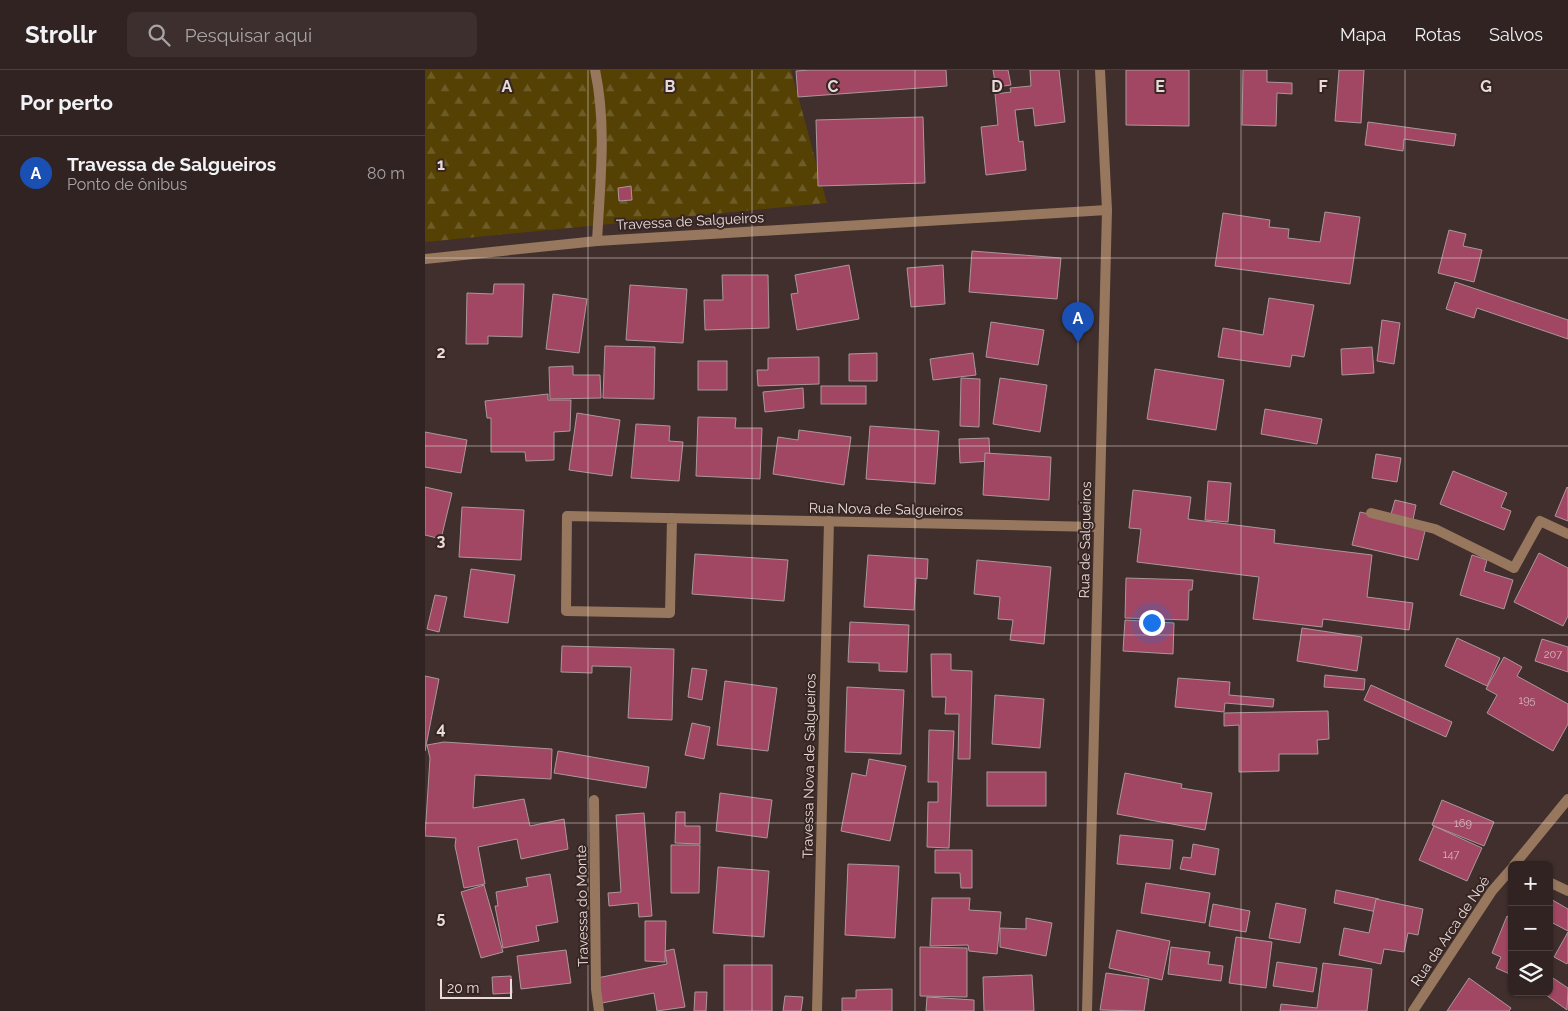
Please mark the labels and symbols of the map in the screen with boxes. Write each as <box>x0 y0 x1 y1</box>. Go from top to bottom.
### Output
text: A <box>502 77 513 96</box>
text: B <box>665 77 676 96</box>
text: C <box>828 77 839 96</box>
text: D <box>991 77 1003 96</box>
text: E <box>1155 77 1165 96</box>
text: F <box>1318 77 1328 96</box>
text: G <box>1480 77 1492 96</box>
text: 1 <box>437 155 445 174</box>
street label: Travessa de Salgueiros <box>616 209 765 233</box>
pin: A <box>1062 302 1094 343</box>
text: 2 <box>436 343 446 362</box>
street label: Rua de Salgueiros <box>1076 481 1094 599</box>
street label: Rua Nova de Salgueiros <box>809 500 963 518</box>
text: 3 <box>437 531 446 550</box>
your location <box>1139 610 1165 636</box>
house number: 207 <box>1544 648 1562 661</box>
street label: Travessa Nova de Salgueiros <box>799 673 819 859</box>
house number: 195 <box>1518 694 1536 707</box>
text: 4 <box>436 719 446 738</box>
house number: 169 <box>1454 817 1472 830</box>
street label: Travessa do Monte <box>573 845 591 967</box>
house number: 147 <box>1443 848 1459 861</box>
street label: Rua da Arca de Noé <box>1407 873 1493 989</box>
text: 5 <box>437 908 446 927</box>
scale bar <box>440 976 513 999</box>

